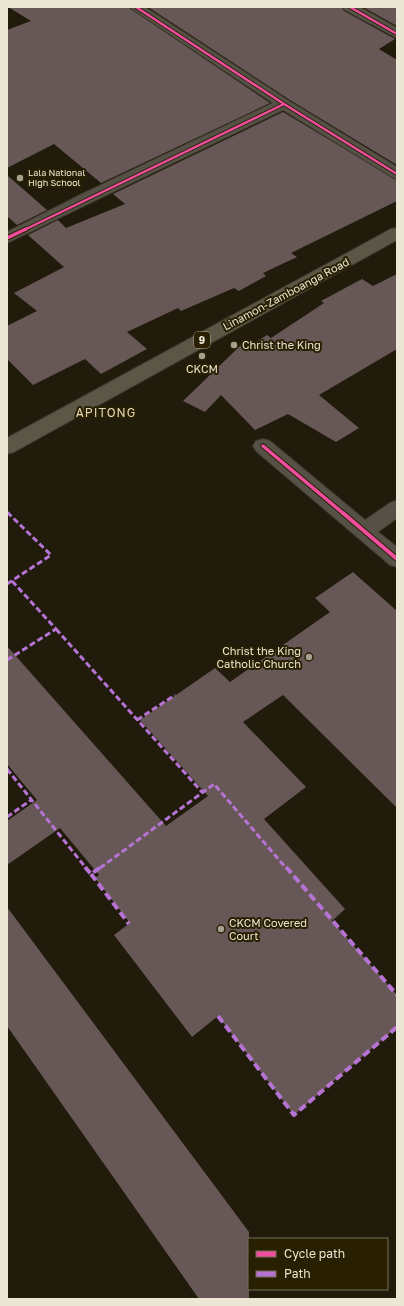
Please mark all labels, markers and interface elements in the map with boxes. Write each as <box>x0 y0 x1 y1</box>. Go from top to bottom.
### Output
place label: Lala National High School <box>28 167 85 188</box>
marker: Lala National High School <box>15 173 25 183</box>
street label: Linamon-Zamboanga Road <box>220 255 351 332</box>
road number: 9 <box>194 332 210 348</box>
place label: Christ the King <box>242 338 321 351</box>
marker: Christ the King <box>229 340 239 350</box>
marker: CKCM <box>197 351 207 361</box>
place label: CKCM <box>186 362 218 375</box>
district label: APITONG <box>76 405 136 420</box>
place label: Christ the King Catholic Church <box>217 644 301 670</box>
marker: Christ the King Catholic Church <box>304 652 314 662</box>
place label: CKCM Covered Court <box>229 916 307 942</box>
marker: CKCM Covered Court <box>216 924 226 934</box>
legend <box>248 1238 388 1290</box>
text: Cycle path <box>284 1246 345 1261</box>
text: Path <box>284 1266 311 1281</box>

